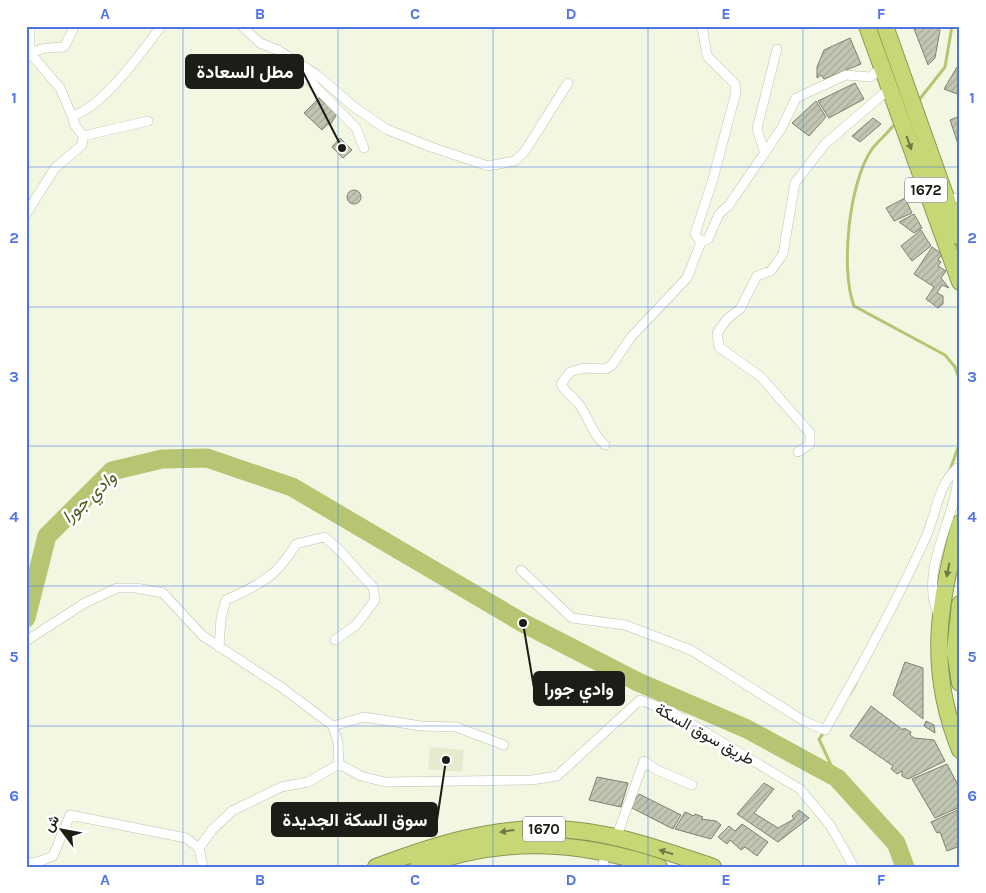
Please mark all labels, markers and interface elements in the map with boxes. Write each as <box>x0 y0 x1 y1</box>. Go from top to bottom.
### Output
text: A <box>100 4 110 23</box>
text: B <box>255 4 265 23</box>
text: C <box>410 4 420 23</box>
text: D <box>566 4 577 23</box>
text: E <box>721 4 731 23</box>
text: F <box>877 4 886 23</box>
callout: مطل السعادة <box>186 55 303 88</box>
text: مطل السعادة <box>197 61 294 83</box>
text: 1 <box>11 88 17 107</box>
text: 1 <box>969 88 975 107</box>
one-way arrow <box>905 136 913 151</box>
road number: 1672 <box>905 178 947 202</box>
text: 2 <box>9 228 19 247</box>
text: 2 <box>967 228 977 247</box>
text: 3 <box>9 367 19 386</box>
text: 3 <box>967 367 977 386</box>
water label: وادي جورا <box>57 466 124 531</box>
text: 4 <box>9 507 19 526</box>
text: 4 <box>967 507 977 526</box>
one-way arrow <box>944 563 952 578</box>
text: 5 <box>9 647 19 666</box>
text: 5 <box>967 647 977 666</box>
callout: وادي جورا <box>534 672 624 705</box>
text: وادي جورا <box>544 678 614 704</box>
street label: طريق سوق السكة <box>652 699 758 770</box>
text: 6 <box>9 786 19 805</box>
text: 6 <box>967 786 977 805</box>
callout: سوق السكة الجديدة <box>272 803 437 836</box>
north arrow <box>38 806 88 856</box>
text: سوق السكة الجديدة <box>283 809 427 831</box>
text: ش <box>40 812 63 835</box>
road number: 1670 <box>523 816 565 842</box>
one-way arrow <box>498 827 514 835</box>
one-way arrow <box>659 847 674 855</box>
text: A <box>100 870 110 889</box>
text: B <box>255 870 265 889</box>
text: C <box>410 870 420 889</box>
text: D <box>566 870 577 889</box>
text: E <box>721 870 731 889</box>
text: F <box>877 870 886 889</box>

